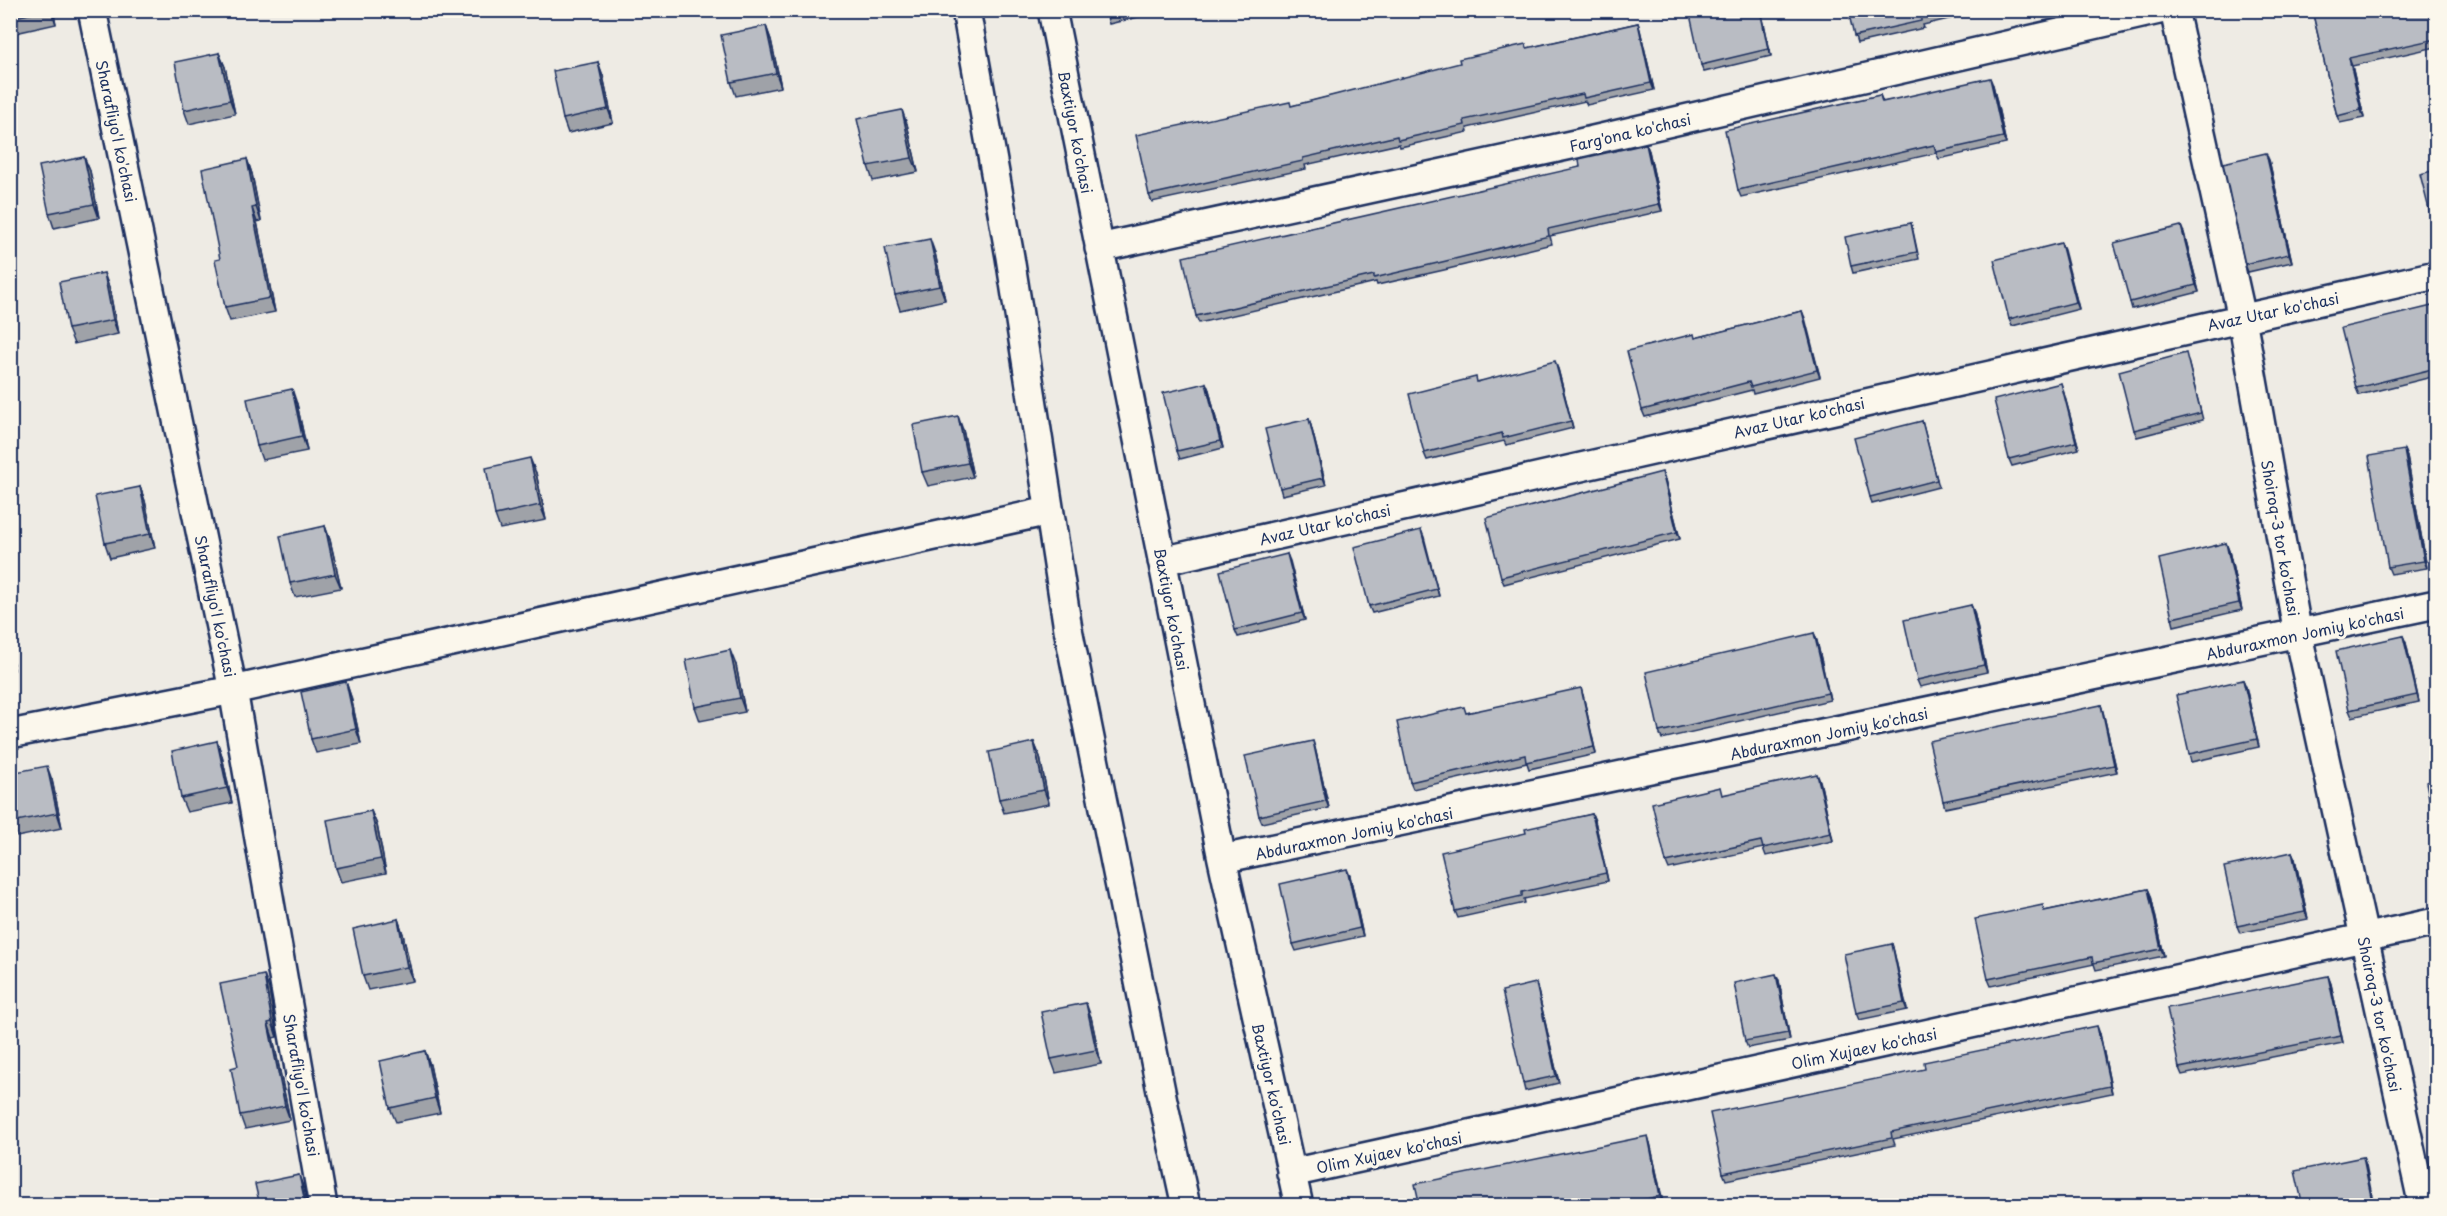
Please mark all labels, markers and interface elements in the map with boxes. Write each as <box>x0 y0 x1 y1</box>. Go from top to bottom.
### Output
street label: Sharafliyo'l ko'chasi <box>91 58 143 204</box>
street label: Baxtiyor ko'chasi <box>1053 69 1099 195</box>
street label: Farg'ona ko'chasi <box>1567 107 1693 157</box>
street label: Avaz Utar ko'chasi <box>2205 286 2341 336</box>
street label: Avaz Utar ko'chasi <box>1731 391 1867 443</box>
street label: Shoiroq-3 tor ko'chasi <box>2256 458 2306 618</box>
street label: Avaz Utar ko'chasi <box>1257 498 1393 550</box>
street label: Sharafliyo'l ko'chasi <box>190 533 242 679</box>
street label: Baxtiyor ko'chasi <box>1149 546 1195 672</box>
street label: Abduraxmon Jomiy ko'chasi <box>2204 601 2406 665</box>
street label: Abduraxmon Jomiy ko'chasi <box>1728 701 1930 765</box>
street label: Abduraxmon Jomiy ko'chasi <box>1253 801 1455 865</box>
street label: Shoiroq-3 tor ko'chasi <box>2352 934 2408 1094</box>
street label: Sharafliyo'l ko'chasi <box>278 1012 326 1158</box>
street label: Baxtiyor ko'chasi <box>1247 1021 1297 1147</box>
street label: Olim Xujaev ko'chasi <box>1789 1021 1939 1075</box>
street label: Olim Xujaev ko'chasi <box>1314 1125 1464 1179</box>

